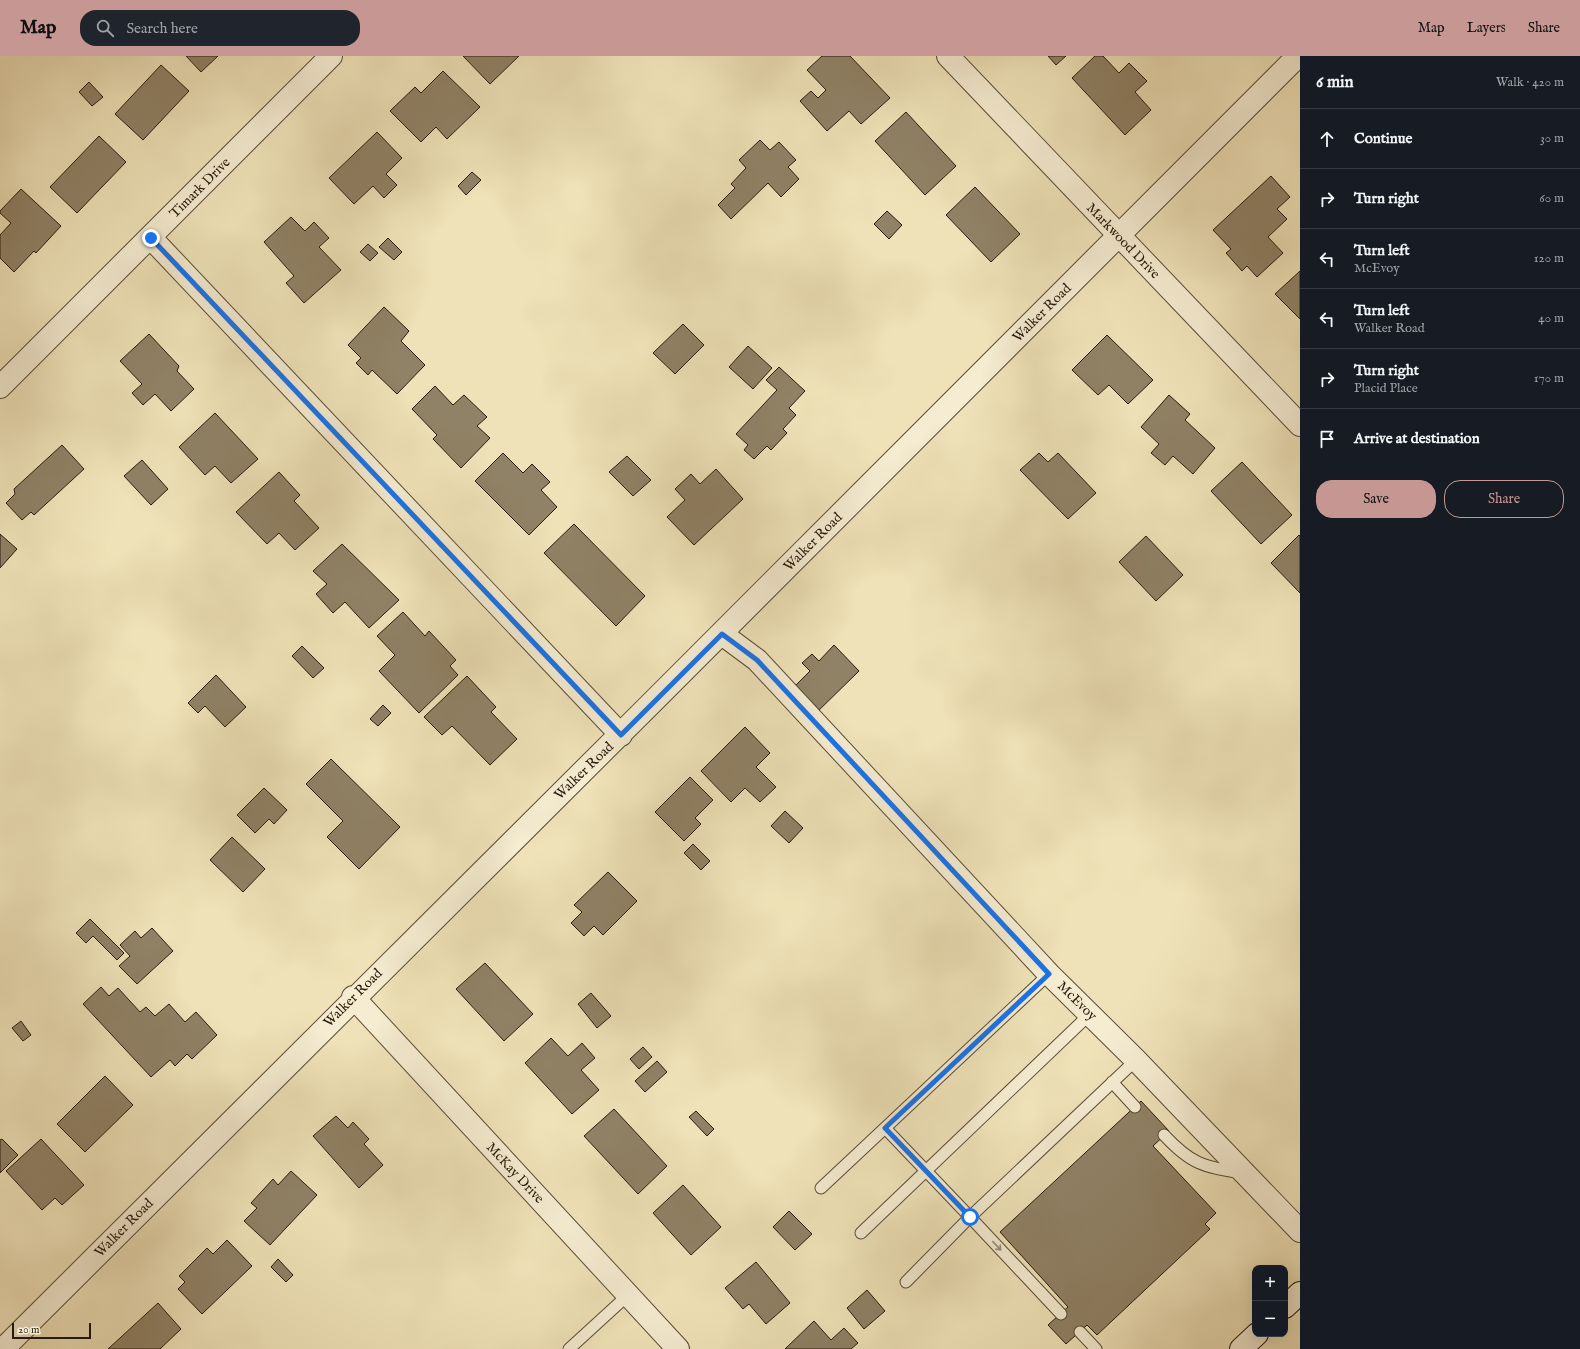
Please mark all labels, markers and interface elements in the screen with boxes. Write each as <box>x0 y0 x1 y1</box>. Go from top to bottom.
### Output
search box <box>80 10 360 46</box>
text: Map <box>20 16 56 40</box>
icon: search <box>94 17 116 39</box>
text: Search here <box>126 19 198 38</box>
text: Map <box>1418 19 1445 37</box>
text: Layers <box>1467 19 1506 37</box>
text: Share <box>1528 19 1560 37</box>
text: 6 min <box>1316 72 1354 93</box>
text: Walk · 420 m <box>1496 74 1564 91</box>
icon: ahead <box>1316 128 1338 150</box>
text: Continue <box>1354 129 1412 148</box>
text: 30 m <box>1540 130 1564 147</box>
street label: Timark Drive <box>166 153 235 222</box>
icon: right <box>1316 188 1338 210</box>
text: Turn right <box>1354 189 1419 208</box>
text: 60 m <box>1539 190 1564 207</box>
street label: Markwood Drive <box>1082 199 1164 283</box>
route end <box>142 229 160 247</box>
text: Turn left <box>1354 241 1410 260</box>
icon: left <box>1316 248 1338 270</box>
text: 120 m <box>1534 250 1564 267</box>
text: McEvoy <box>1354 260 1400 277</box>
street label: Walker Road <box>1009 279 1076 346</box>
text: Turn left <box>1354 301 1410 320</box>
icon: left <box>1316 308 1338 330</box>
text: 40 m <box>1538 310 1564 327</box>
text: Walker Road <box>1354 320 1425 337</box>
text: Turn right <box>1354 361 1419 380</box>
icon: right <box>1316 368 1338 390</box>
text: 170 m <box>1534 370 1564 387</box>
text: Placid Place <box>1354 380 1418 397</box>
icon: arrive <box>1316 428 1338 450</box>
text: Arrive at destination <box>1354 429 1480 448</box>
button: Save <box>1316 480 1436 518</box>
button: Share <box>1444 480 1564 518</box>
street label: Walker Road <box>780 508 847 575</box>
street label: Walker Road <box>550 738 618 804</box>
street label: Walker Road <box>320 964 387 1031</box>
street label: McEvoy <box>1053 977 1101 1025</box>
street label: McKay Drive <box>482 1139 548 1208</box>
street label: Walker Road <box>91 1194 158 1261</box>
route start <box>961 1208 979 1226</box>
one-way arrow <box>992 1241 1002 1251</box>
map controls <box>1252 1265 1288 1337</box>
button: + <box>1252 1265 1288 1301</box>
button: − <box>1252 1301 1288 1337</box>
scale bar <box>12 1321 91 1340</box>
text: 20 m <box>18 1323 39 1337</box>

